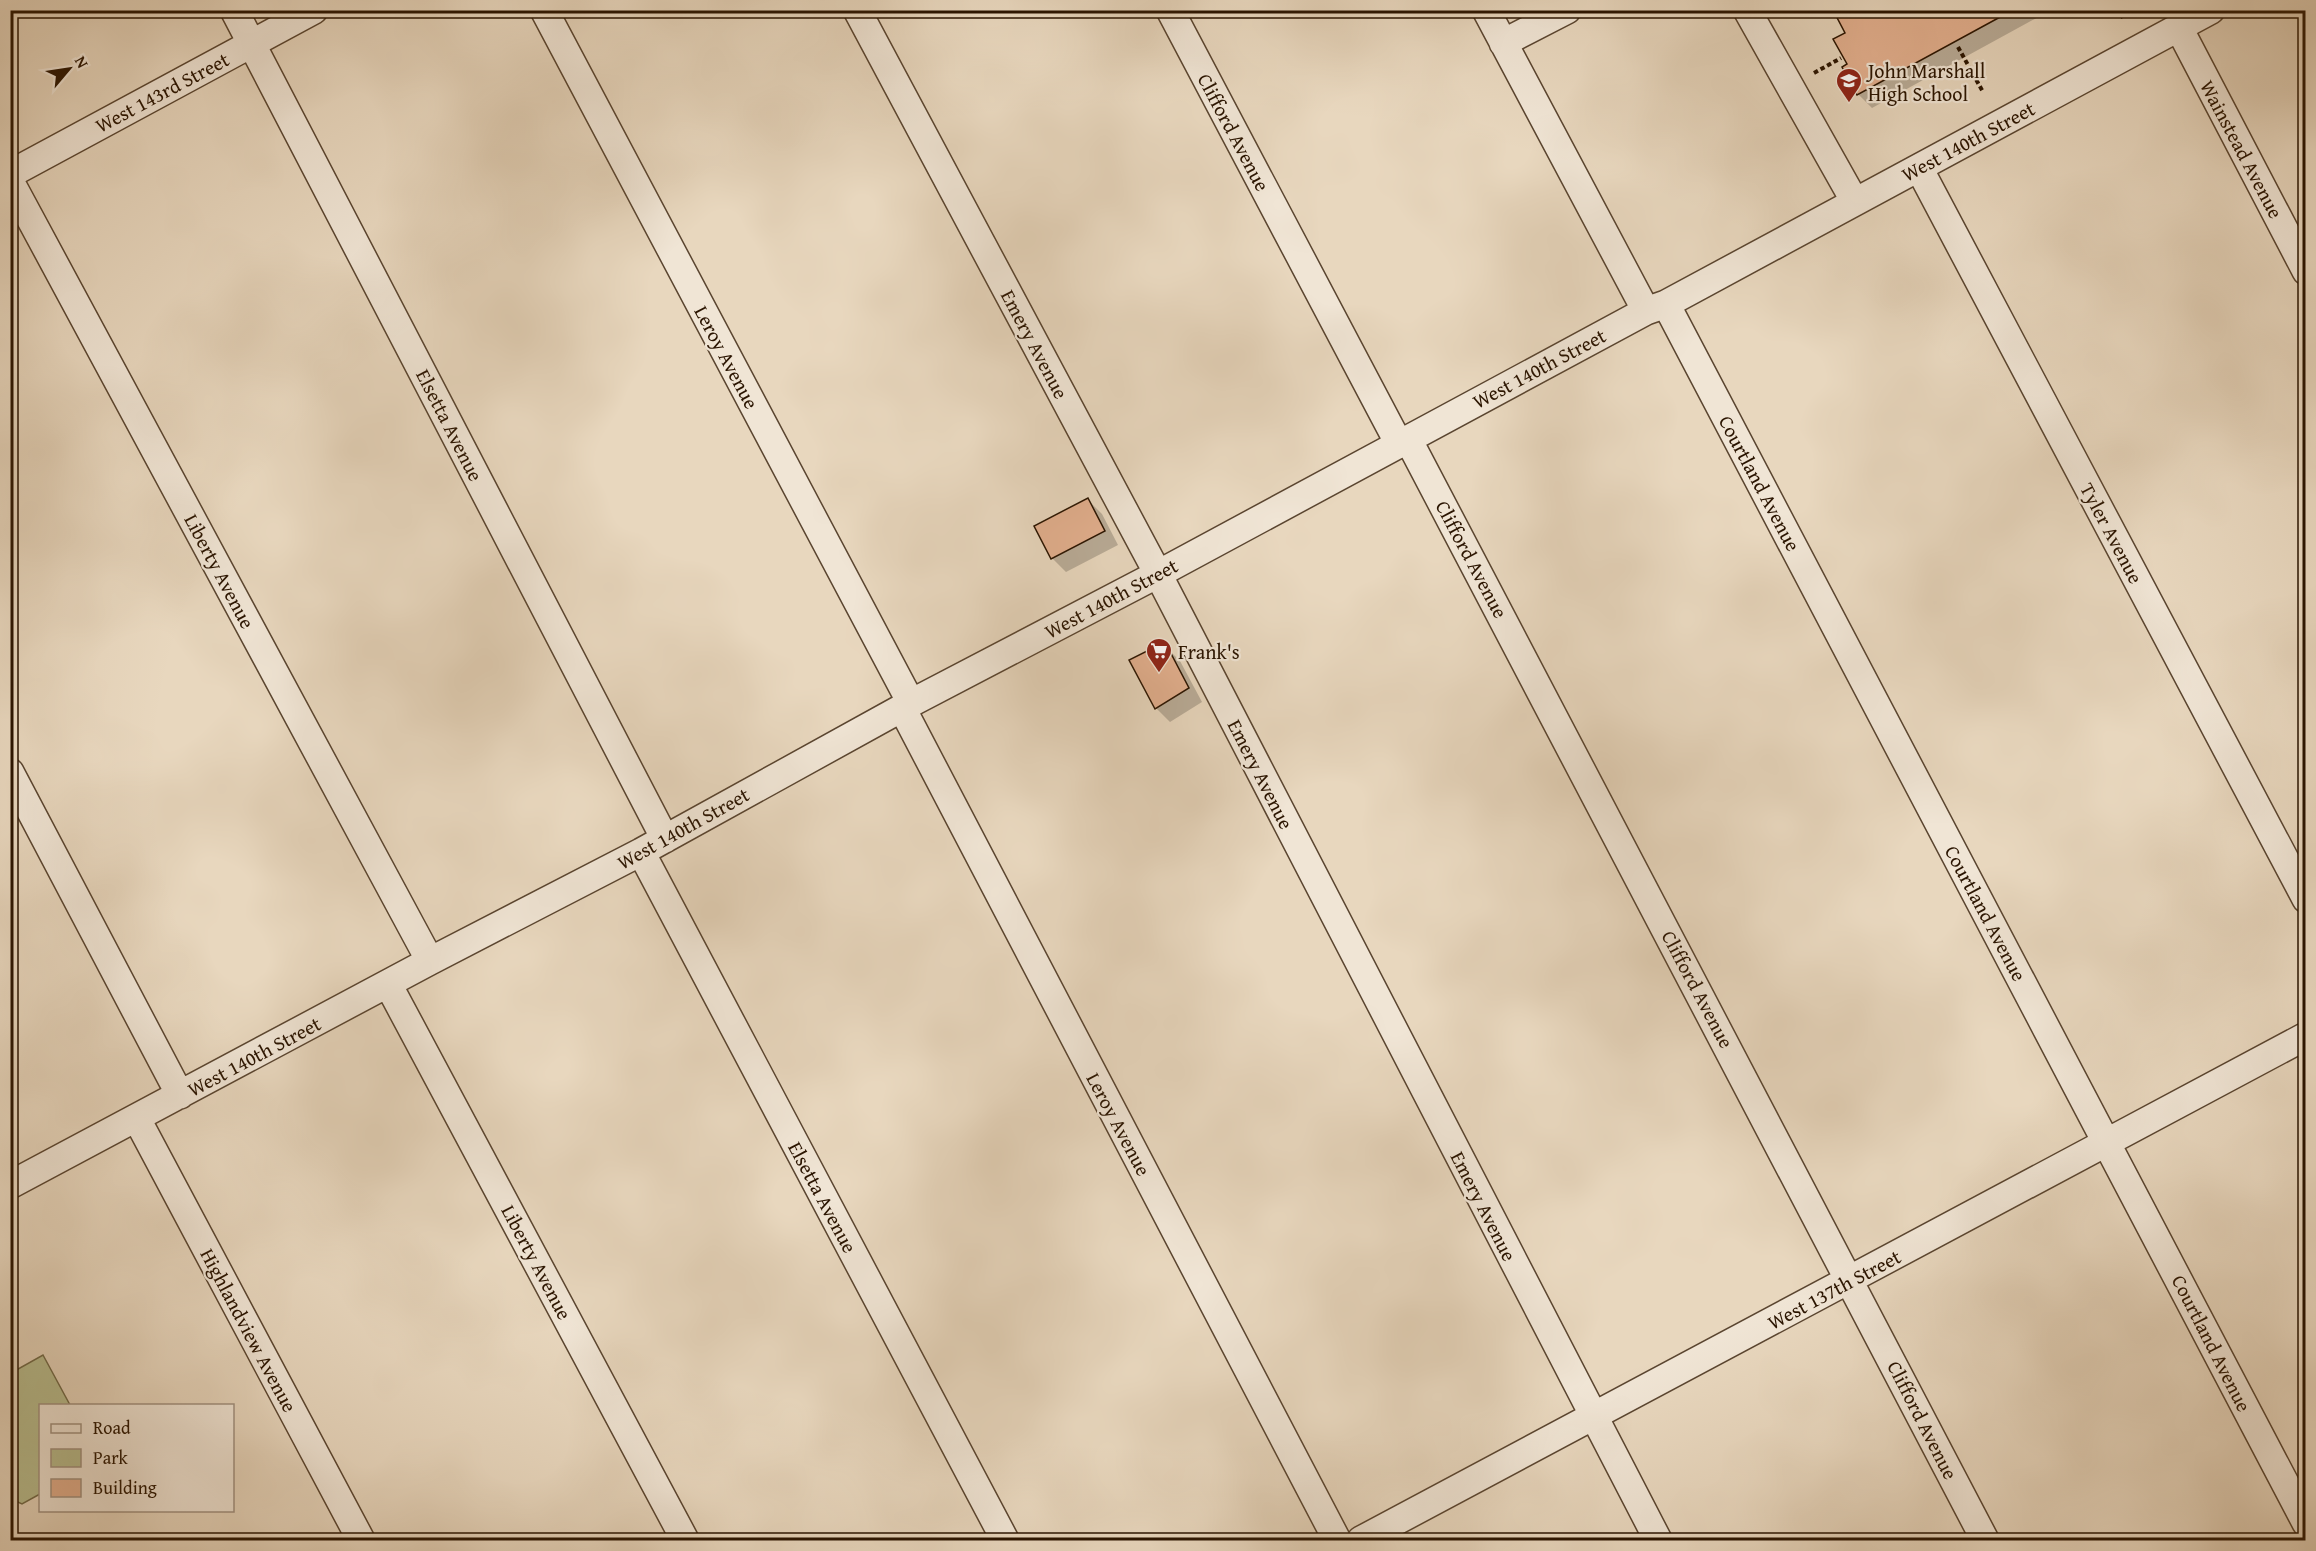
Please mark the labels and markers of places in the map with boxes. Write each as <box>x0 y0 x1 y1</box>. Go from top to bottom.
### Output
place label: John Marshall High School <box>1865 56 1986 108</box>
school or university icon: John Marshall High School <box>1834 66 1864 104</box>
supermarket icon: Frank's <box>1144 636 1174 674</box>
place label: Frank's <box>1178 637 1240 666</box>

